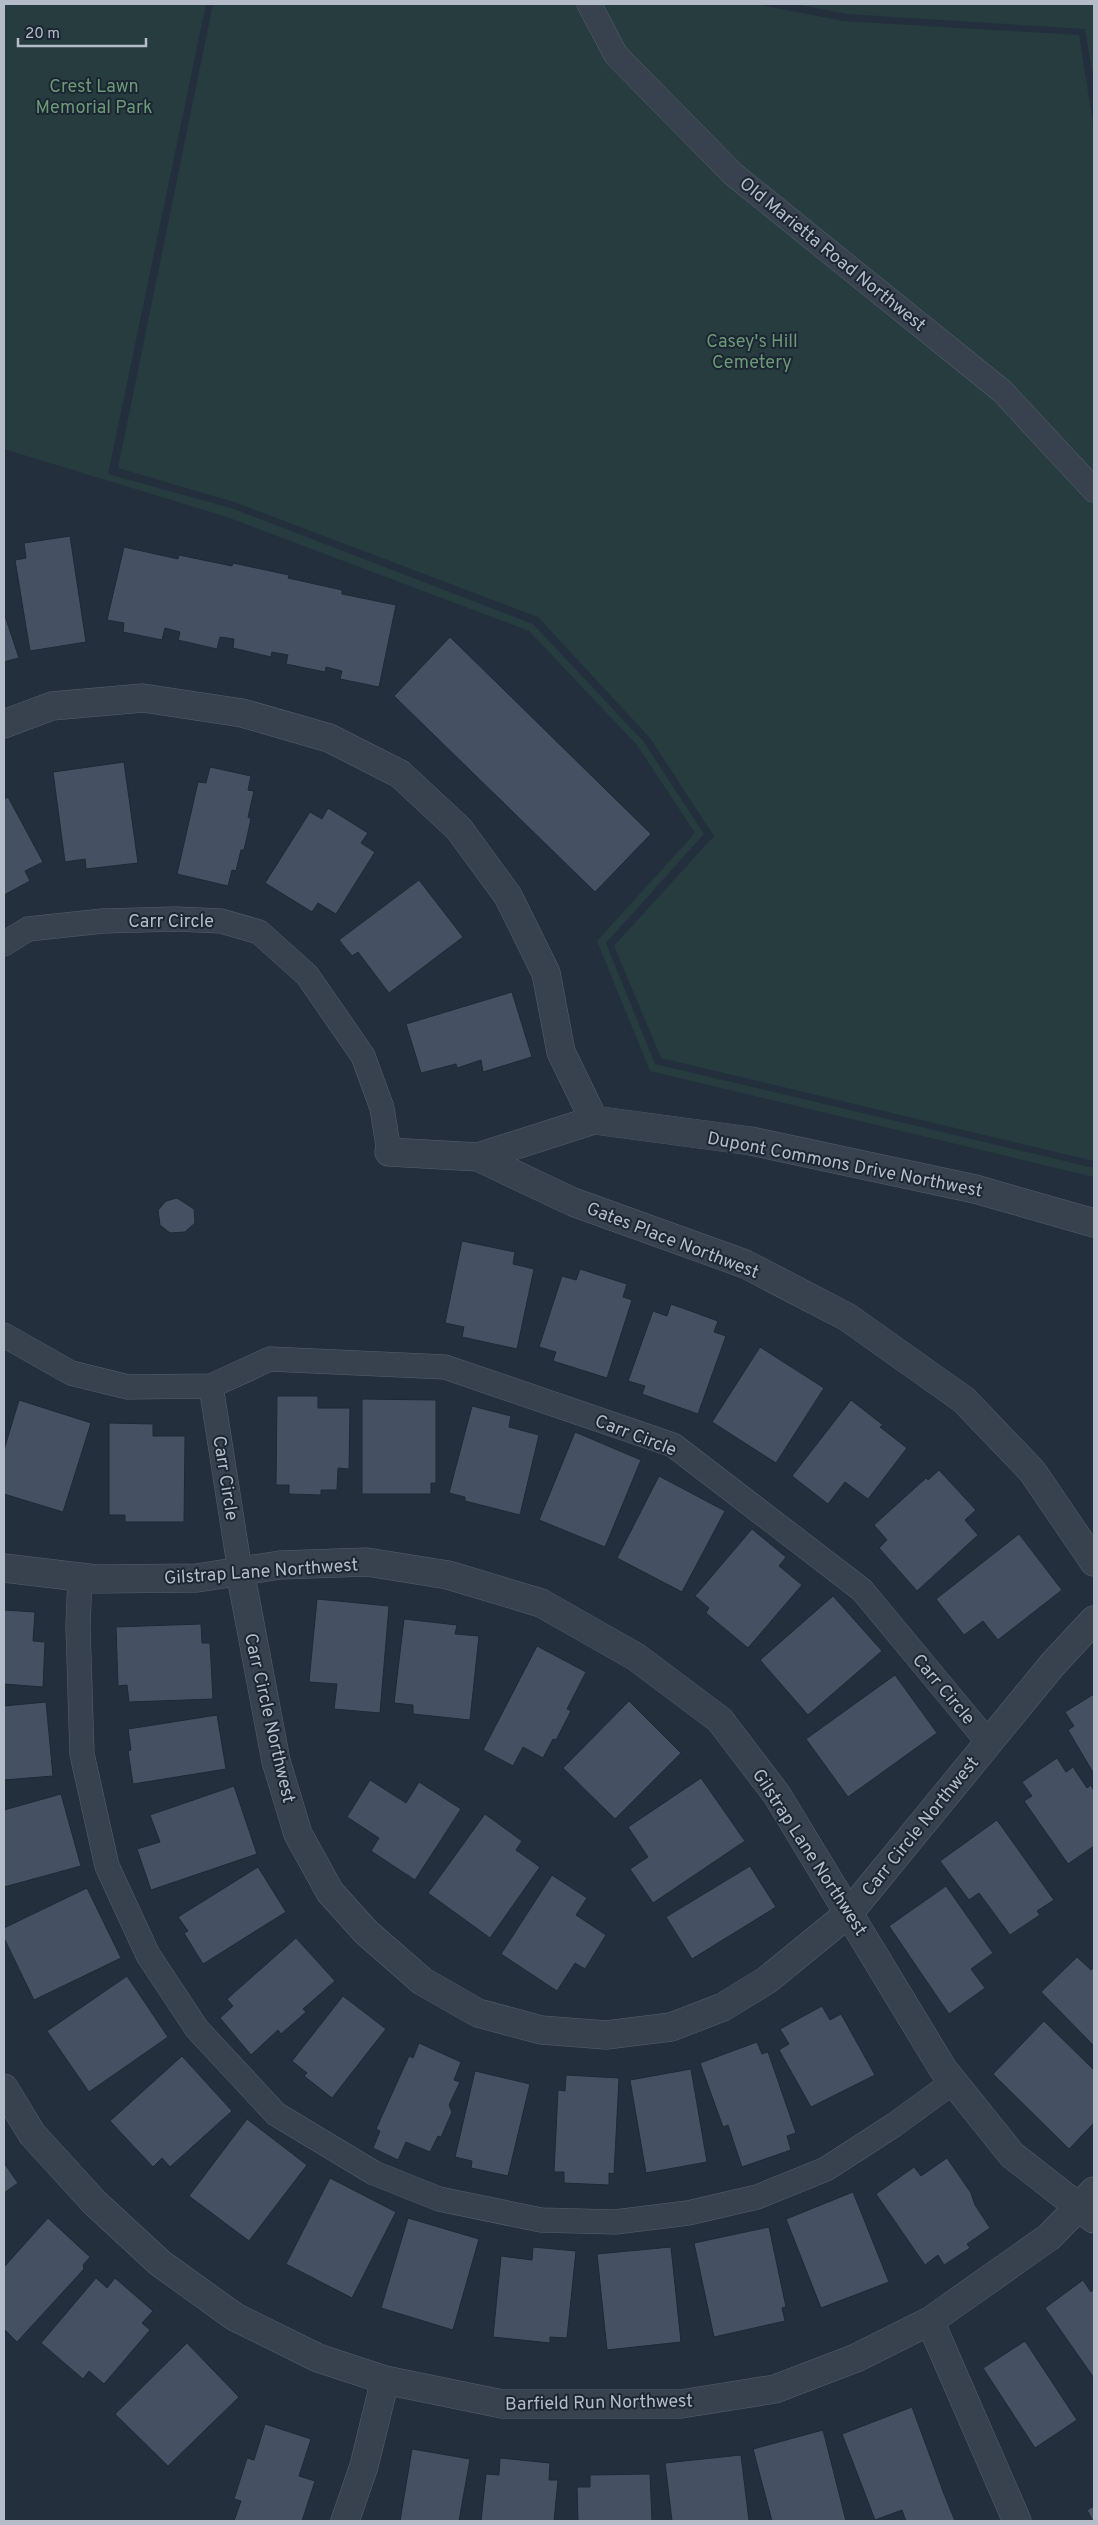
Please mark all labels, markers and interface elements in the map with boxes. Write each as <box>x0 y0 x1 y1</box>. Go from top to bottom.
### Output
scale bar <box>18 15 145 47</box>
text: 20 m <box>25 25 60 44</box>
park label: Crest Lawn Memorial Park <box>36 76 152 120</box>
street label: Old Marietta Road Northwest <box>734 173 930 337</box>
park label: Casey's Hill Cemetery <box>706 331 798 375</box>
street label: Carr Circle <box>128 911 214 934</box>
street label: Dupont Commons Drive Northwest <box>705 1127 984 1203</box>
street label: Gates Place Northwest <box>583 1198 762 1285</box>
street label: Carr Circle <box>591 1410 680 1462</box>
street label: Carr Circle <box>206 1434 243 1522</box>
street label: Gilstrap Lane Northwest <box>163 1554 359 1591</box>
street label: Carr Circle Northwest <box>238 1631 299 1805</box>
street label: Carr Circle <box>907 1650 979 1730</box>
street label: Carr Circle Northwest <box>858 1752 985 1902</box>
street label: Gilstrap Lane Northwest <box>746 1765 871 1941</box>
street label: Barfield Run Northwest <box>505 2390 693 2417</box>

